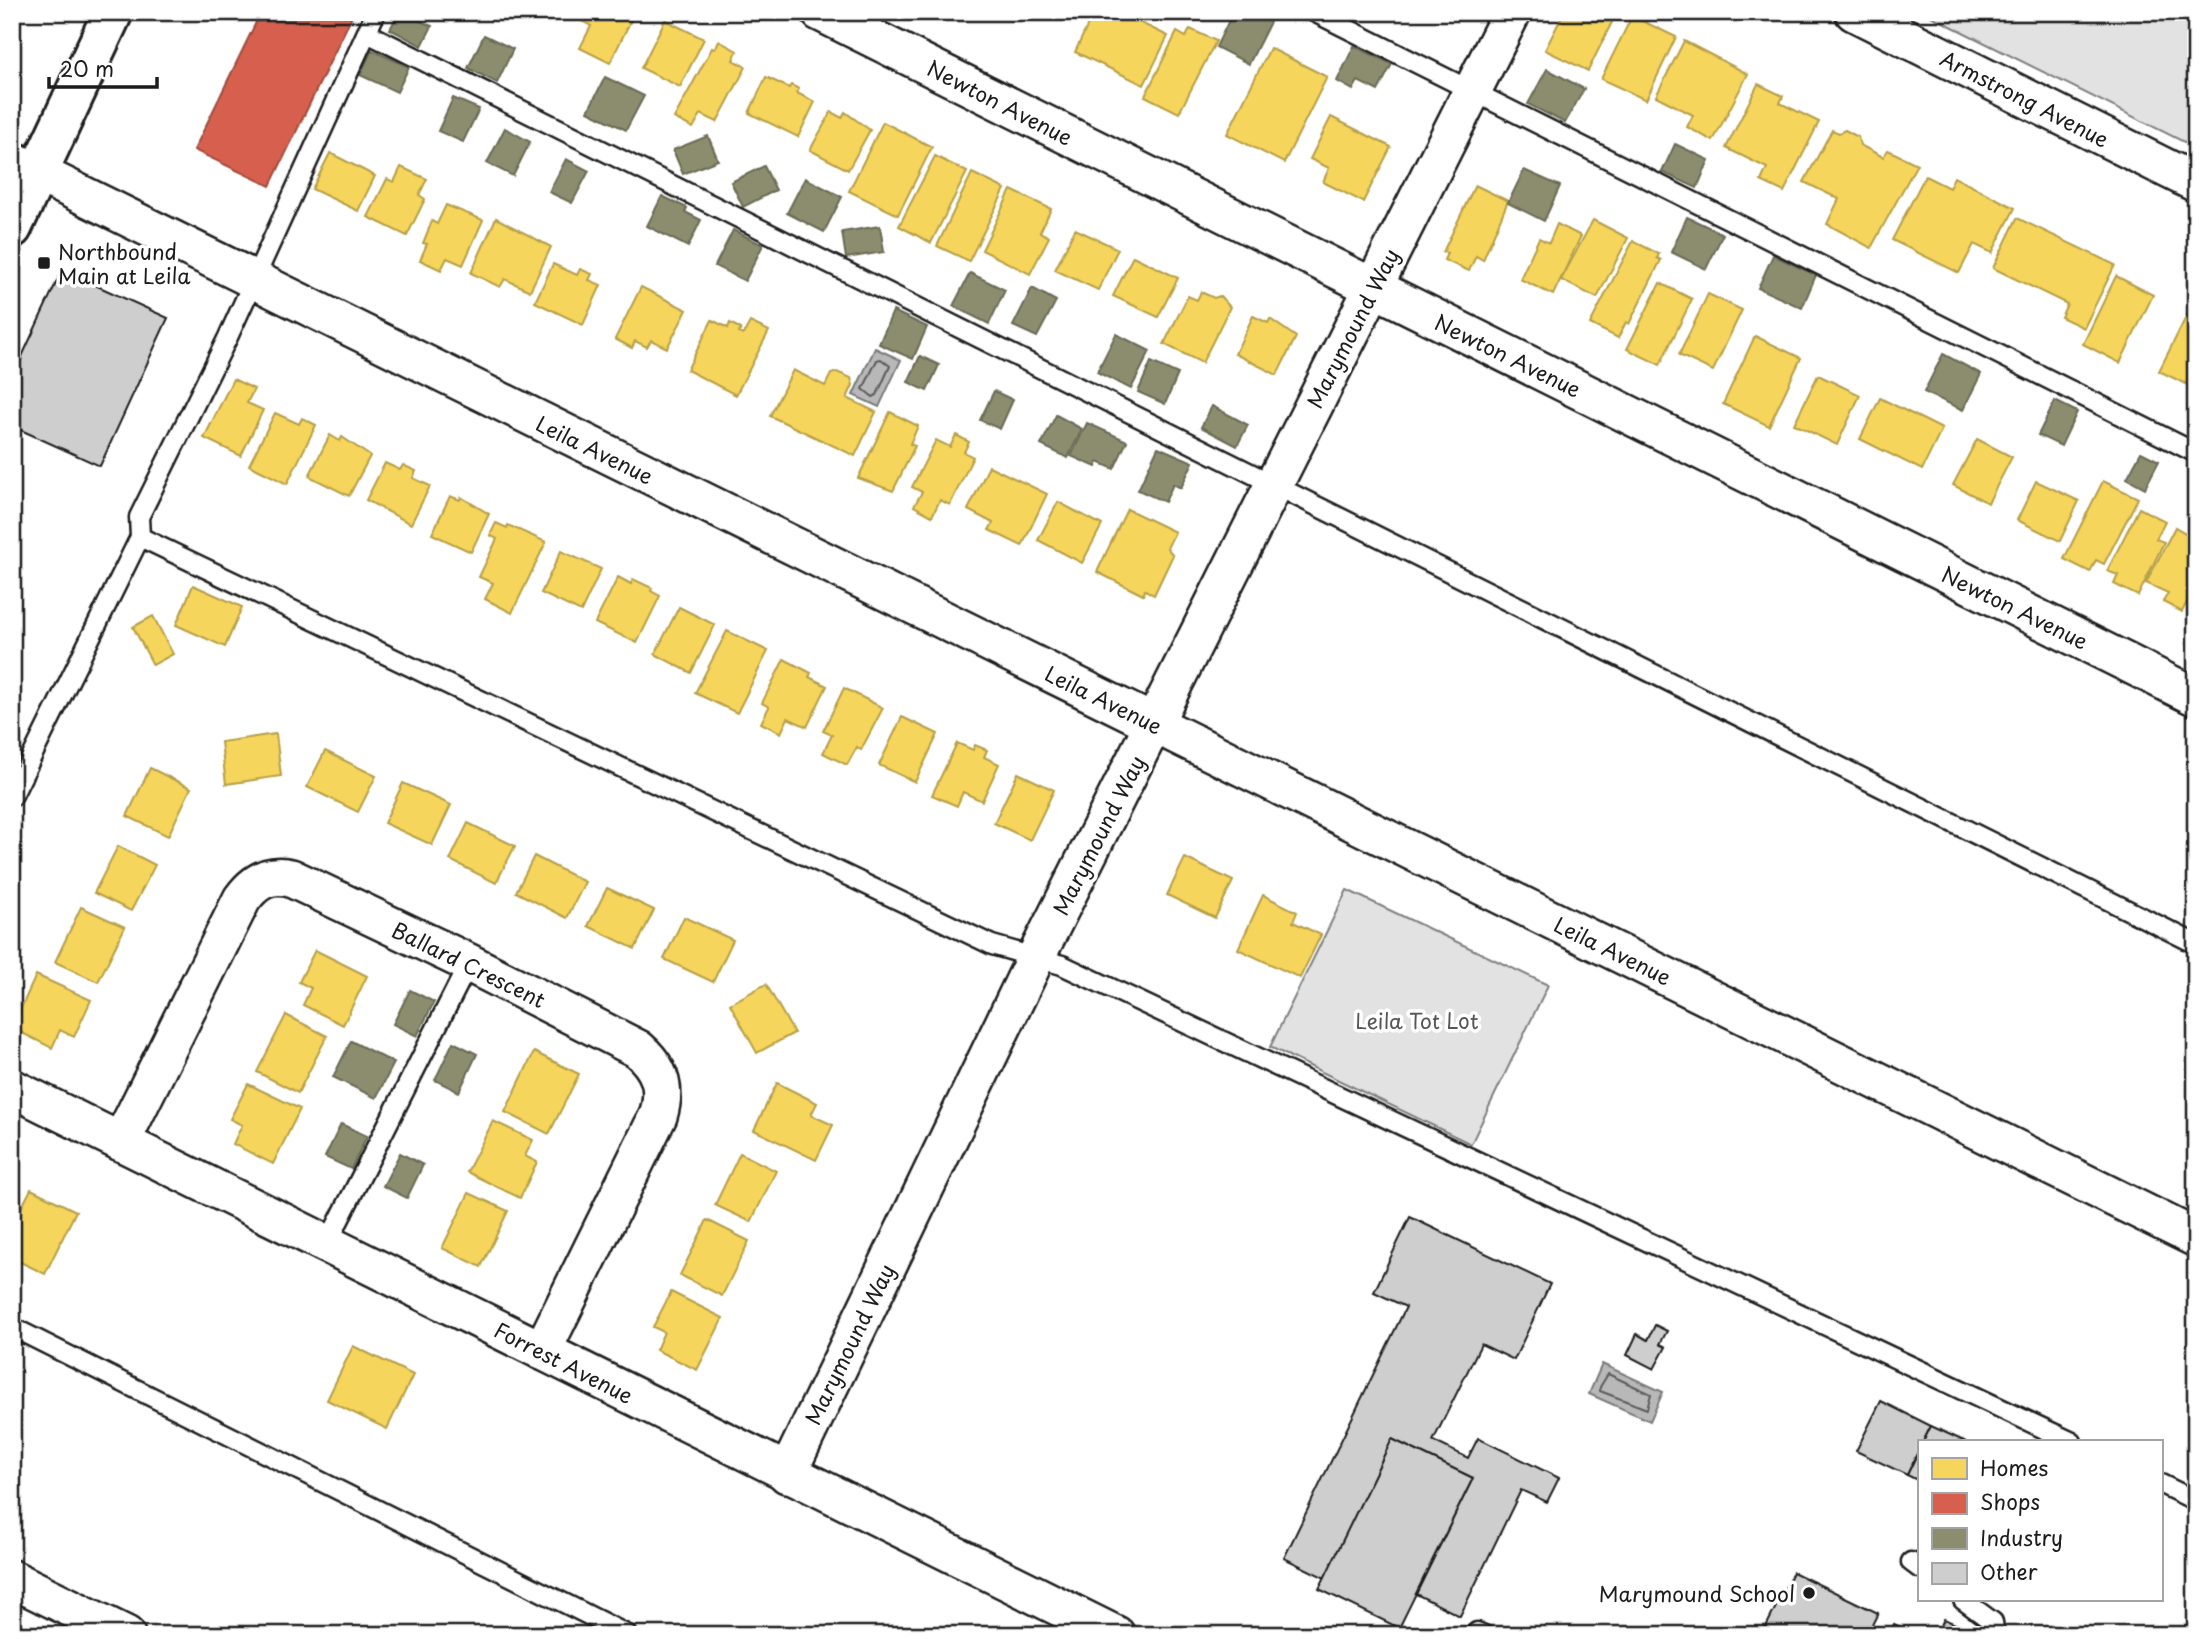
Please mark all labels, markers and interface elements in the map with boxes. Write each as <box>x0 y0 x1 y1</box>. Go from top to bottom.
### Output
street label: Armstrong Avenue <box>1935 42 2115 154</box>
scale bar <box>49 46 158 90</box>
street label: Newton Avenue <box>921 51 1079 153</box>
text: 20 m <box>60 52 114 84</box>
place label: Northbound Main at Leila <box>58 235 191 291</box>
street label: Marymound Way <box>1298 243 1406 413</box>
marker: Northbound Main at Leila <box>36 255 52 271</box>
street label: Newton Avenue <box>1429 306 1587 404</box>
street label: Leila Avenue <box>531 407 659 491</box>
street label: Newton Avenue <box>1936 558 2094 656</box>
street label: Leila Avenue <box>1040 657 1168 741</box>
street label: Marymound Way <box>1044 750 1152 920</box>
street label: Leila Avenue <box>1549 908 1677 992</box>
street label: Ballard Crescent <box>387 913 551 1015</box>
park label: Leila Tot Lot <box>1355 1004 1479 1036</box>
street label: Marymound Way <box>796 1258 902 1430</box>
street label: Forrest Avenue <box>489 1313 639 1411</box>
legend <box>1918 1440 2162 1602</box>
text: Homes <box>1980 1451 2048 1483</box>
text: Shops <box>1980 1485 2040 1517</box>
text: Industry <box>1980 1521 2063 1553</box>
text: Other <box>1980 1555 2038 1587</box>
place label: Marymound School <box>1599 1577 1795 1609</box>
marker: Marymound School <box>1801 1585 1817 1601</box>

